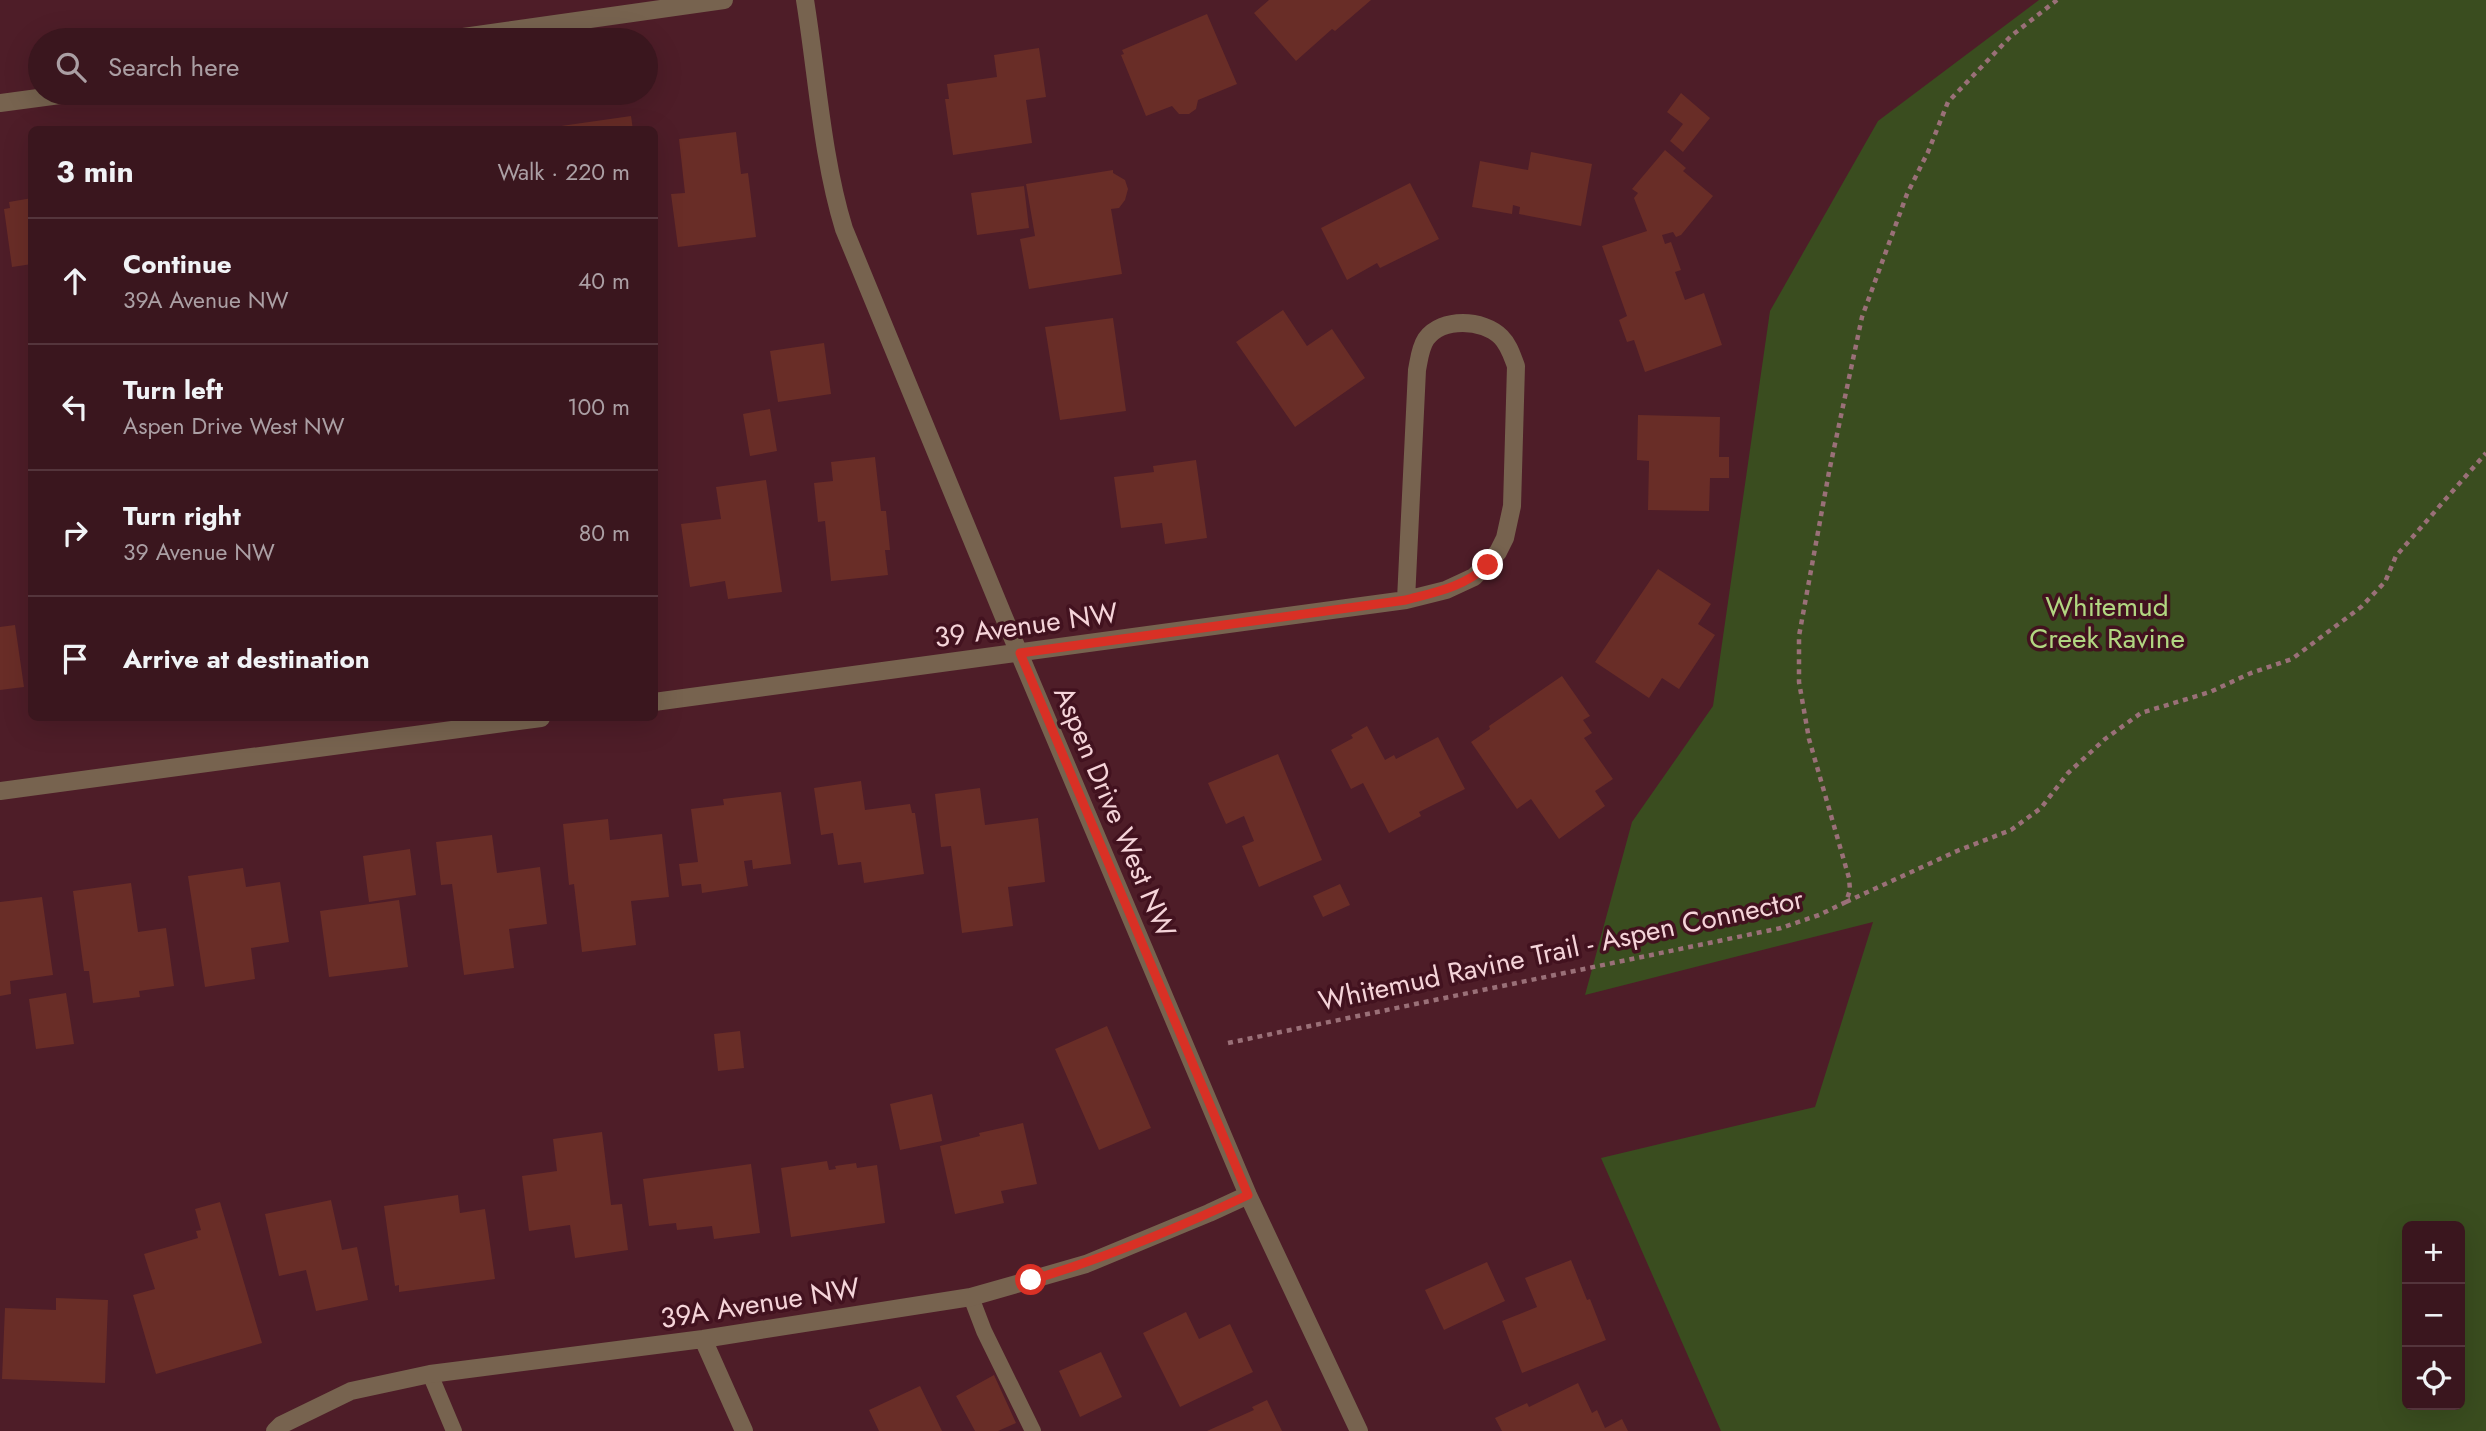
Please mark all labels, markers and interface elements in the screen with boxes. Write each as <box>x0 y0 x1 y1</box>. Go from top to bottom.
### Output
search box <box>28 28 658 105</box>
icon: search <box>52 48 90 86</box>
text: Search here <box>108 48 240 86</box>
text: 3 min <box>56 150 134 193</box>
text: Walk · 220 m <box>498 155 630 189</box>
text: Continue <box>123 245 232 283</box>
icon: ahead <box>56 262 94 300</box>
text: 40 m <box>578 264 630 298</box>
text: 39A Avenue NW <box>123 283 288 317</box>
text: Turn left <box>123 371 223 409</box>
icon: left <box>56 388 94 426</box>
text: 100 m <box>567 390 630 424</box>
text: Aspen Drive West NW <box>123 409 344 443</box>
text: Turn right <box>123 497 241 535</box>
icon: right <box>56 514 94 552</box>
text: 80 m <box>579 516 630 550</box>
text: 39 Avenue NW <box>123 535 275 569</box>
route end <box>1472 549 1503 580</box>
park label: Whitemud Creek Ravine <box>2029 586 2185 659</box>
street label: 39 Avenue NW <box>932 592 1121 658</box>
icon: arrive <box>56 640 94 678</box>
text: Arrive at destination <box>123 640 370 678</box>
street label: Aspen Drive West NW <box>1043 680 1187 944</box>
street label: Whitemud Ravine Trail - Aspen Connector <box>1315 878 1808 1021</box>
map controls <box>2402 1221 2465 1410</box>
button: + <box>2402 1221 2465 1284</box>
route start <box>1015 1264 1046 1295</box>
street label: 39A Avenue NW <box>657 1267 863 1339</box>
button: − <box>2402 1284 2465 1347</box>
button: locate <box>2402 1347 2465 1410</box>

